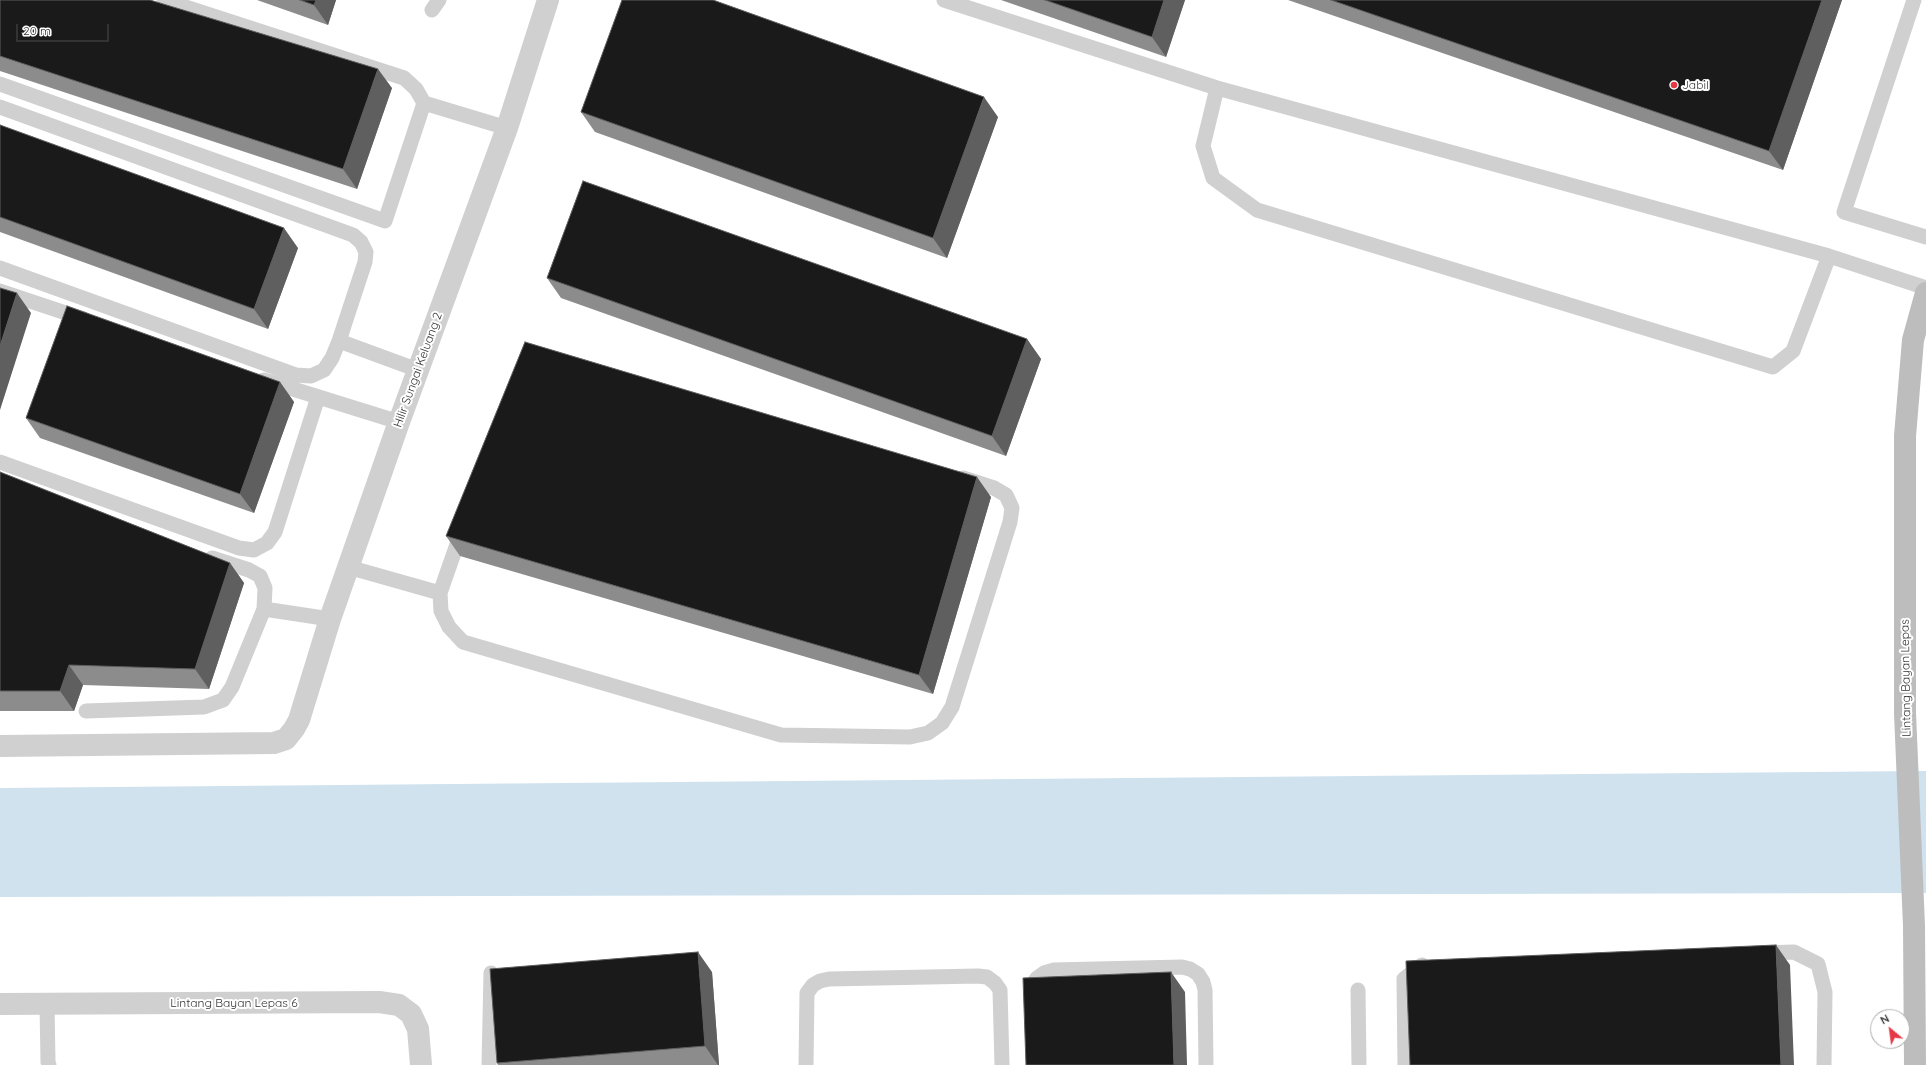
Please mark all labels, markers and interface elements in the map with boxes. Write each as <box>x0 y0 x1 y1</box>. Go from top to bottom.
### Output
scale bar <box>18 16 111 42</box>
text: 20 m <box>23 23 51 38</box>
place label: Jabil <box>1682 78 1709 92</box>
marker: Jabil <box>1669 80 1679 90</box>
street label: Hilir Sungai Keluang 2 <box>390 311 446 429</box>
street label: Lintang Bayan Lepas <box>1898 619 1914 737</box>
street label: Lintang Bayan Lepas 6 <box>170 996 298 1010</box>
north arrow <box>1870 1009 1910 1049</box>
text: N <box>1878 1011 1892 1027</box>

